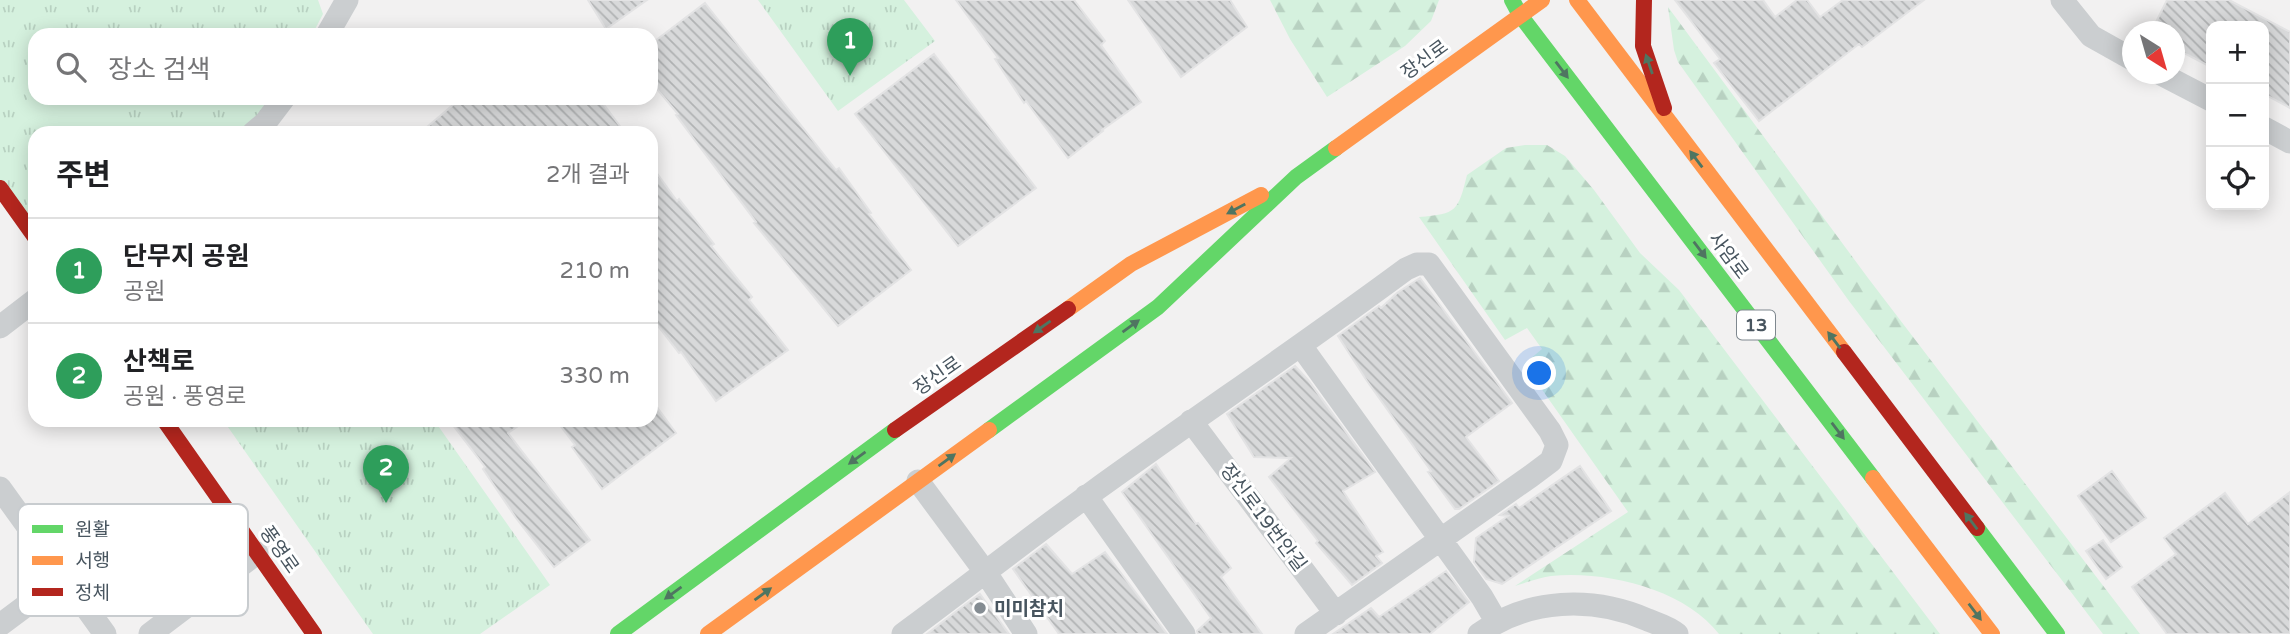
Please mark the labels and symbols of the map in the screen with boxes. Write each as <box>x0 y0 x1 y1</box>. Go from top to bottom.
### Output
pin: 1 <box>827 18 873 76</box>
north arrow <box>2122 21 2185 84</box>
street label: 장신로 <box>1397 35 1452 84</box>
one-way arrow <box>1644 53 1654 74</box>
one-way arrow <box>1554 60 1569 78</box>
one-way arrow <box>1689 150 1703 168</box>
one-way arrow <box>1226 203 1246 214</box>
street label: 사암로 <box>1704 228 1753 283</box>
one-way arrow <box>1692 241 1707 259</box>
road number: 13 <box>1737 310 1775 340</box>
one-way arrow <box>1122 319 1140 333</box>
one-way arrow <box>1033 320 1051 334</box>
one-way arrow <box>1827 331 1841 349</box>
street label: 장신로 <box>910 352 965 400</box>
your location <box>1522 356 1556 390</box>
one-way arrow <box>1830 422 1845 440</box>
pin: 2 <box>363 445 409 503</box>
one-way arrow <box>848 451 866 466</box>
one-way arrow <box>938 453 956 467</box>
street label: 장신로19번안길 <box>1216 460 1311 576</box>
legend <box>18 504 248 616</box>
one-way arrow <box>1965 512 1979 530</box>
text: 원활 <box>75 519 110 541</box>
street label: 풍영로 <box>255 522 303 577</box>
text: 서행 <box>75 550 110 572</box>
text: 정체 <box>75 582 110 604</box>
one-way arrow <box>665 586 683 601</box>
one-way arrow <box>754 587 772 601</box>
place label: 미미참치 <box>994 598 1064 620</box>
marker: 미미참치 <box>972 600 988 616</box>
one-way arrow <box>1968 603 1983 621</box>

